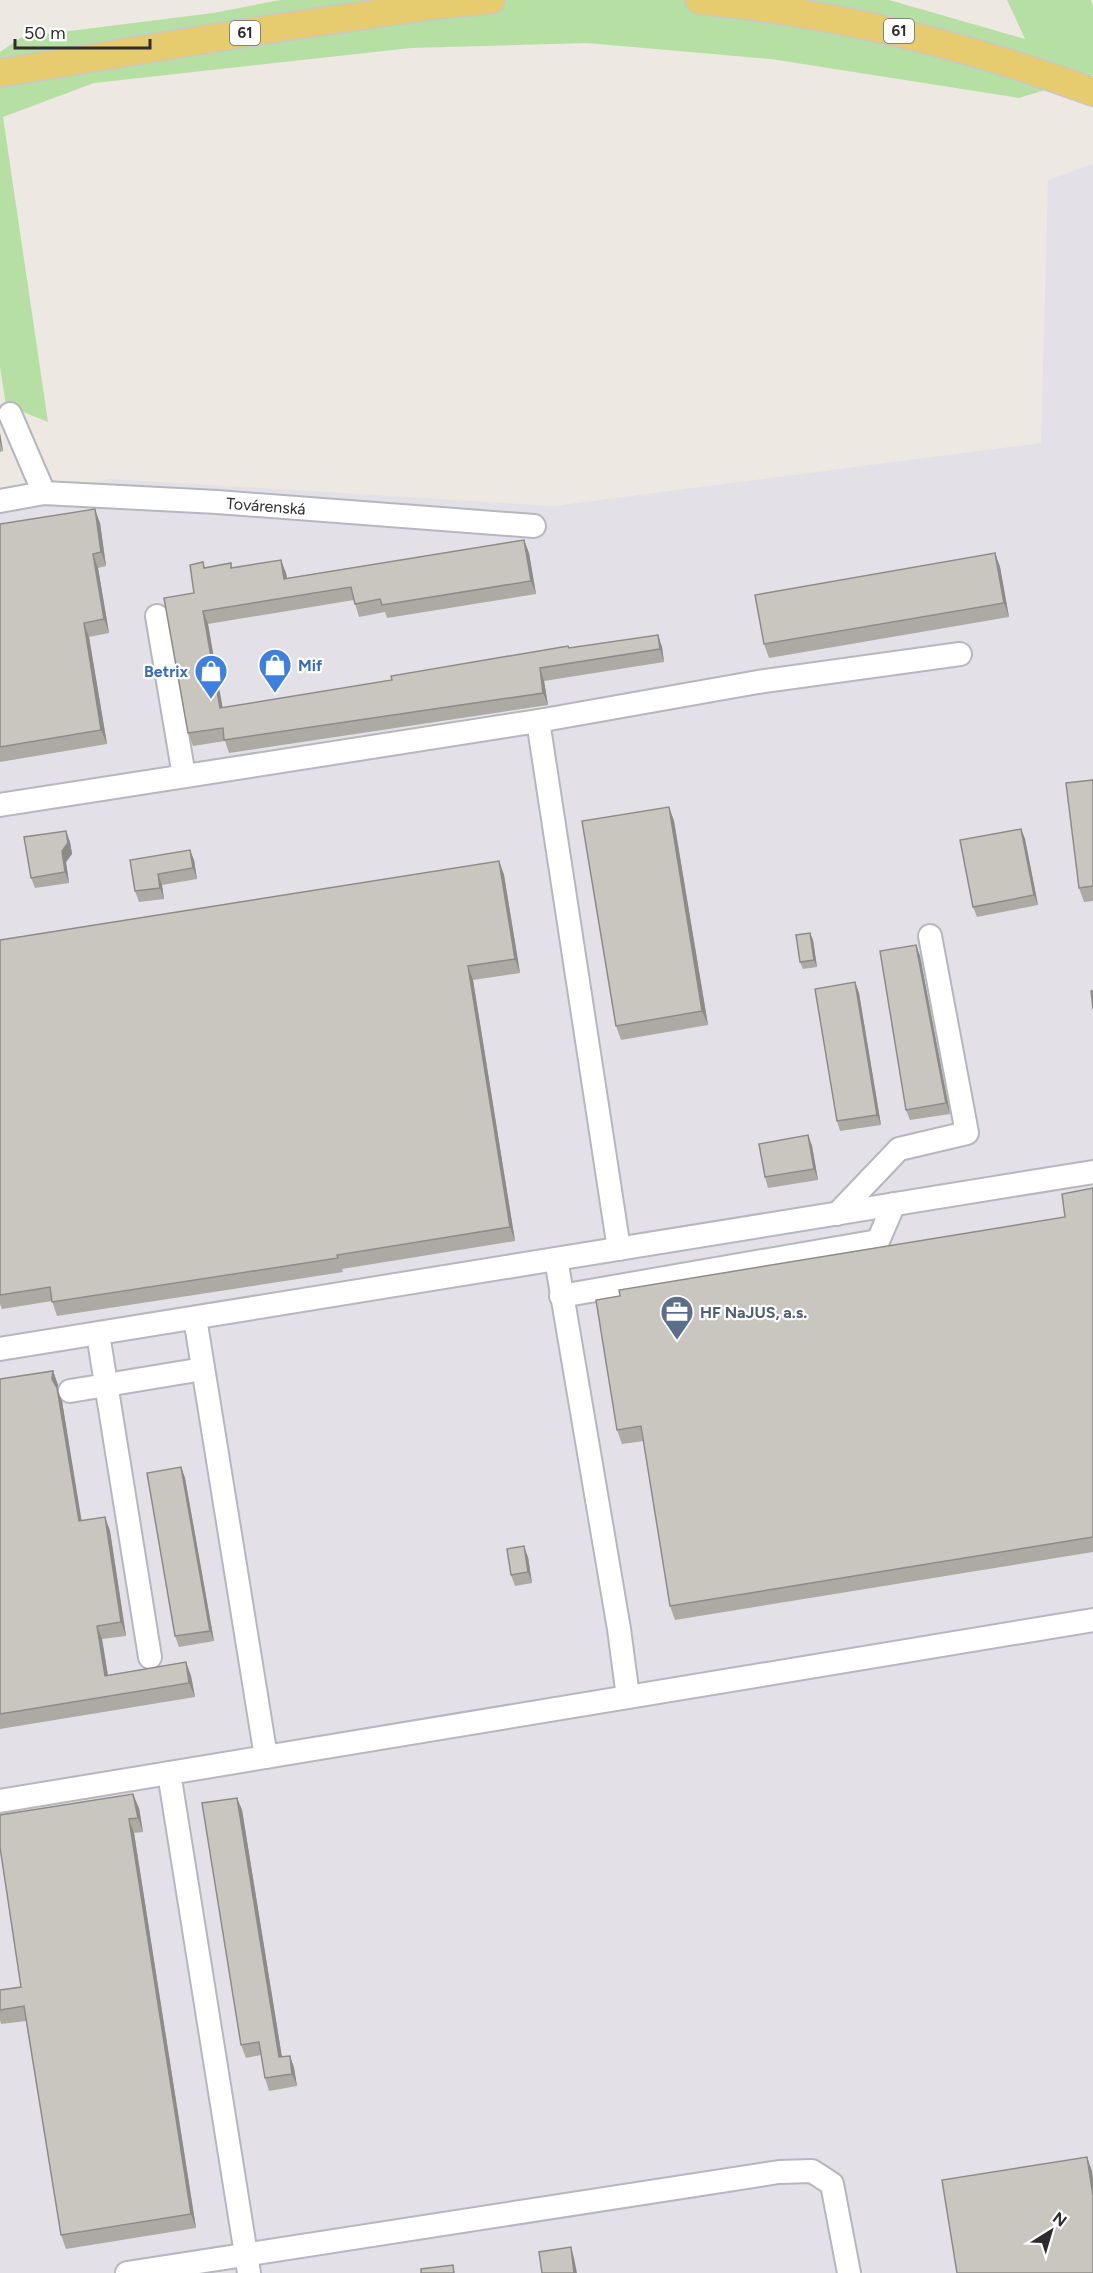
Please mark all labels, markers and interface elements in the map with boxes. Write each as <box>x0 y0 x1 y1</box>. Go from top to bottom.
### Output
scale bar <box>15 12 150 50</box>
road number: 61 <box>884 19 914 43</box>
road number: 61 <box>230 21 260 45</box>
text: 50 m <box>24 22 66 44</box>
street label: Továrenská <box>226 493 306 518</box>
shop icon: Mif <box>257 647 293 694</box>
shop icon: Betrix <box>193 653 229 700</box>
place label: Mif <box>298 656 323 675</box>
place label: Betrix <box>144 662 188 681</box>
office icon: HF NaJUS, a.s. <box>659 1294 695 1341</box>
place label: HF NaJUS, a.s. <box>700 1303 807 1322</box>
north arrow <box>1021 2201 1081 2261</box>
text: N <box>1049 2208 1070 2231</box>

